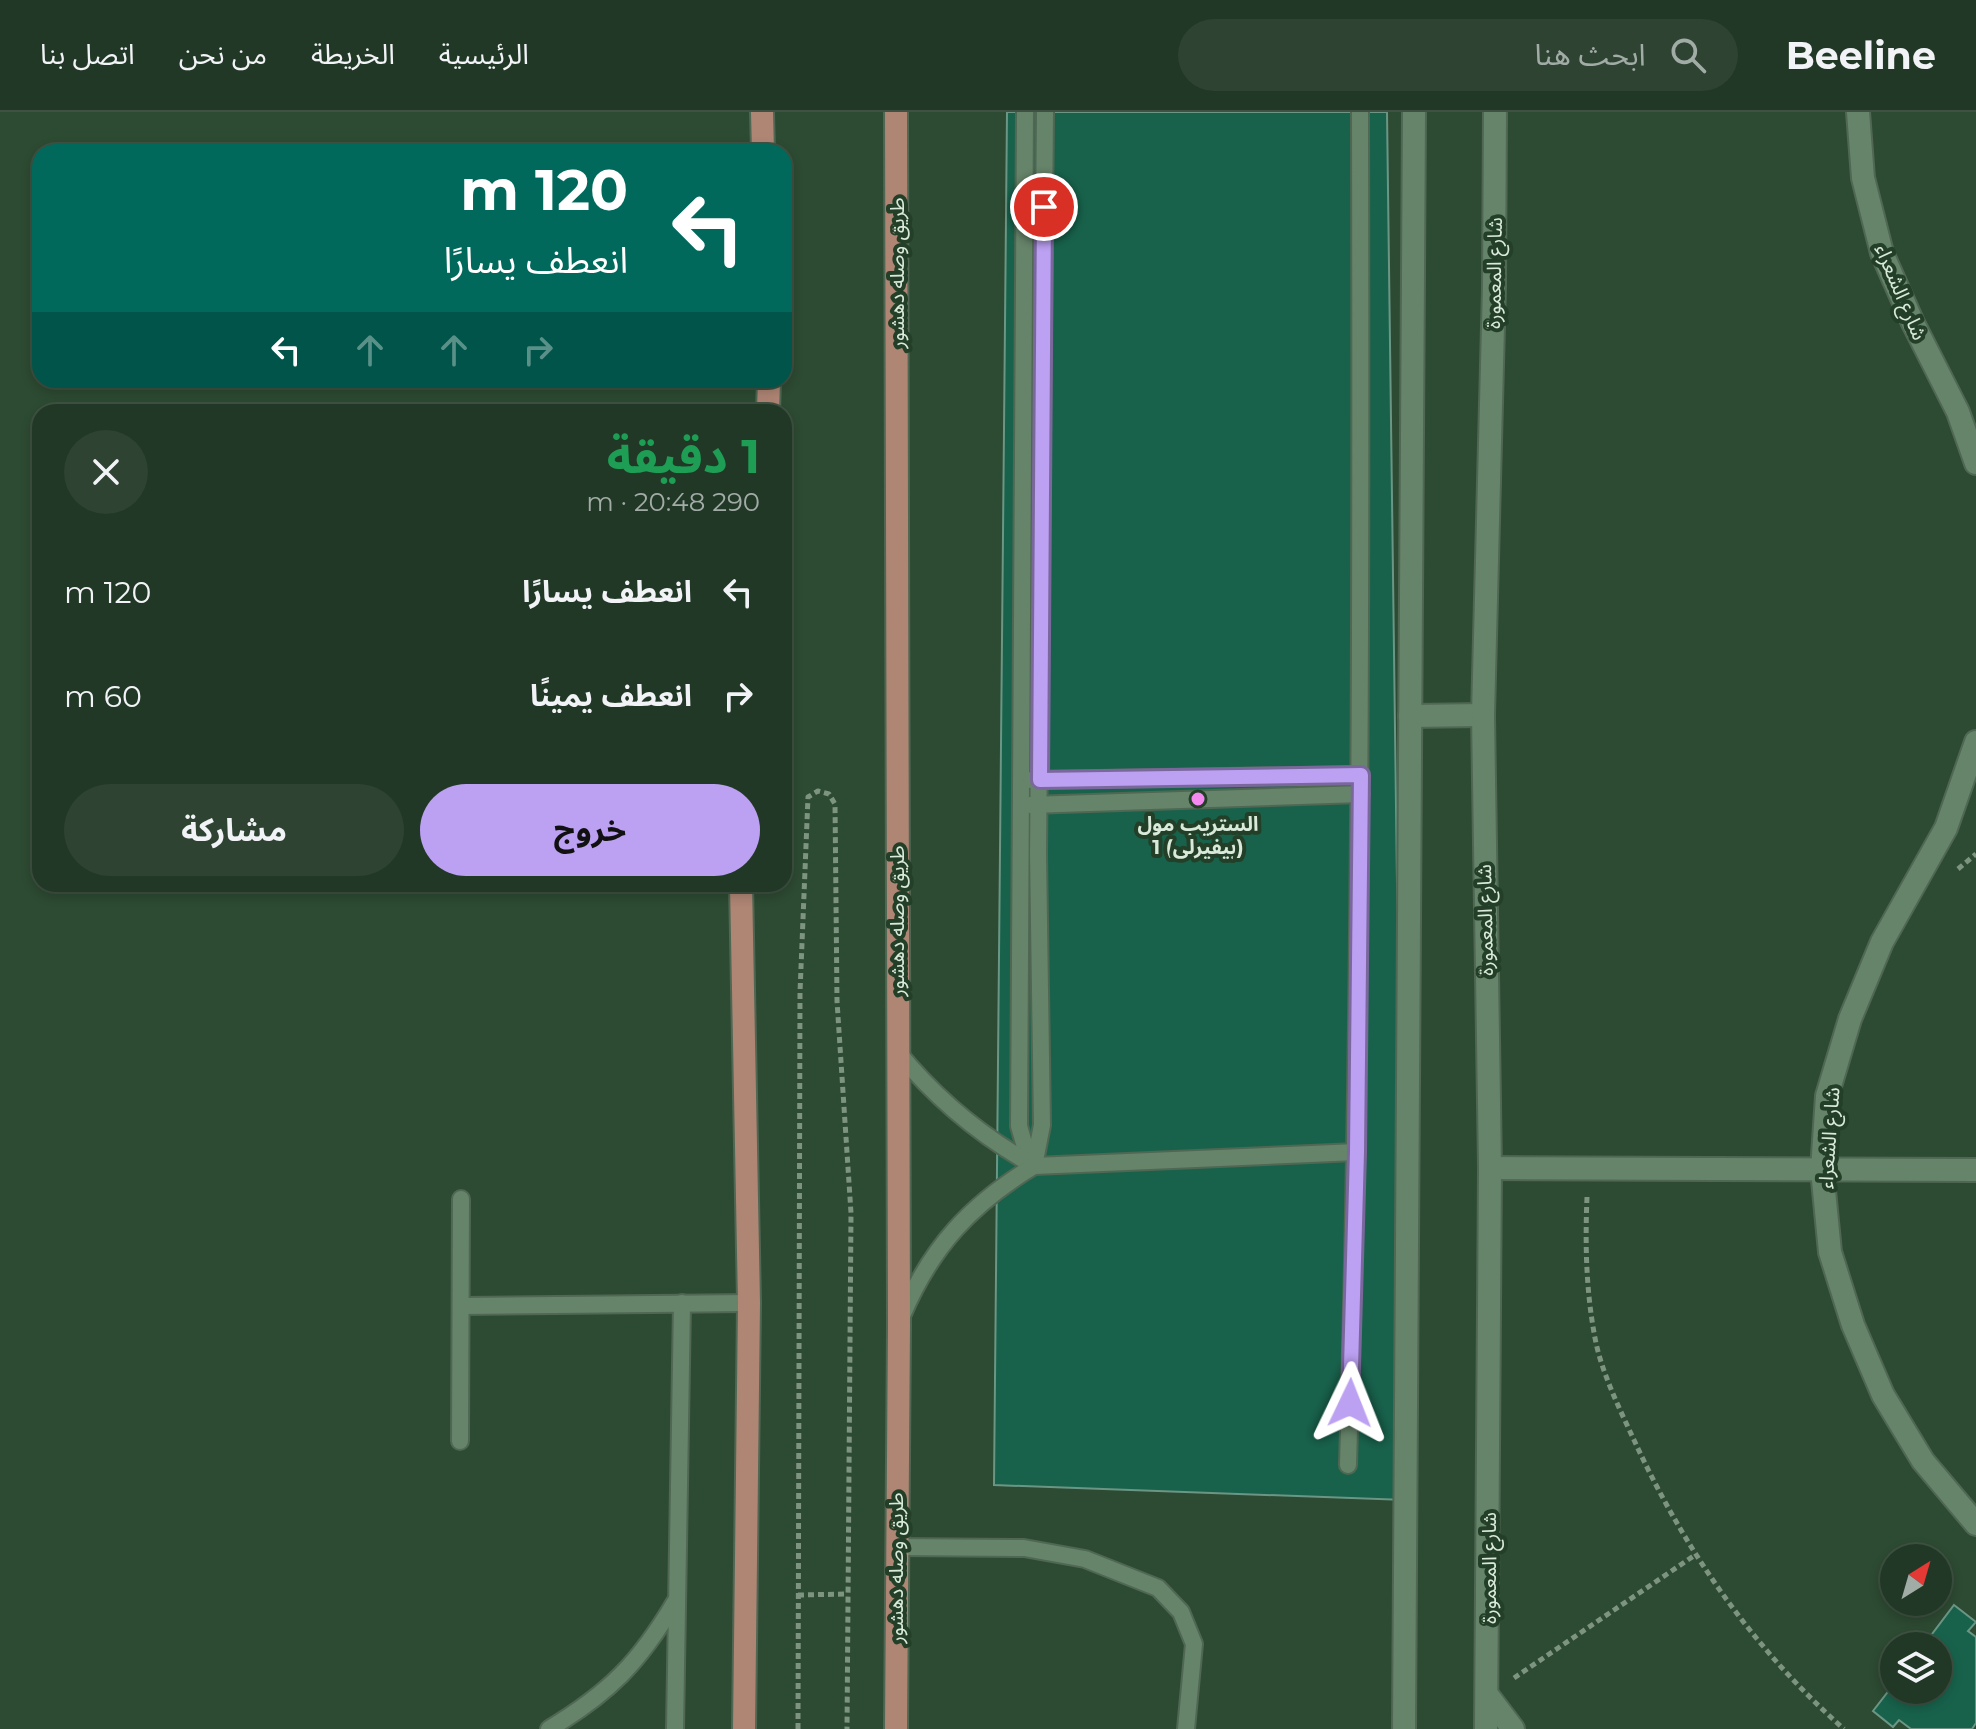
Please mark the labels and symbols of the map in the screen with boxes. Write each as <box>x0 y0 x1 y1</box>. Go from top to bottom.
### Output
pin <box>1010 173 1078 241</box>
street label: طريق وصله دهشور <box>885 198 910 350</box>
street label: شارع المعمورة <box>1481 217 1510 329</box>
street label: شارع الشعراء <box>1867 240 1932 345</box>
marker: الستريب مول 1 (بيفيرلى) <box>1189 790 1207 808</box>
place label: الستريب مول 1 (بيفيرلى) <box>1138 812 1258 859</box>
street label: طريق وصله دهشور <box>885 846 910 998</box>
street label: شارع المعمورة <box>1472 864 1501 976</box>
street label: شارع الشعراء <box>1813 1086 1848 1190</box>
position arrow <box>1308 1361 1392 1445</box>
street label: طريق وصله دهشور <box>884 1493 909 1645</box>
street label: شارع المعمورة <box>1477 1512 1504 1624</box>
north arrow <box>1880 1544 1952 1616</box>

